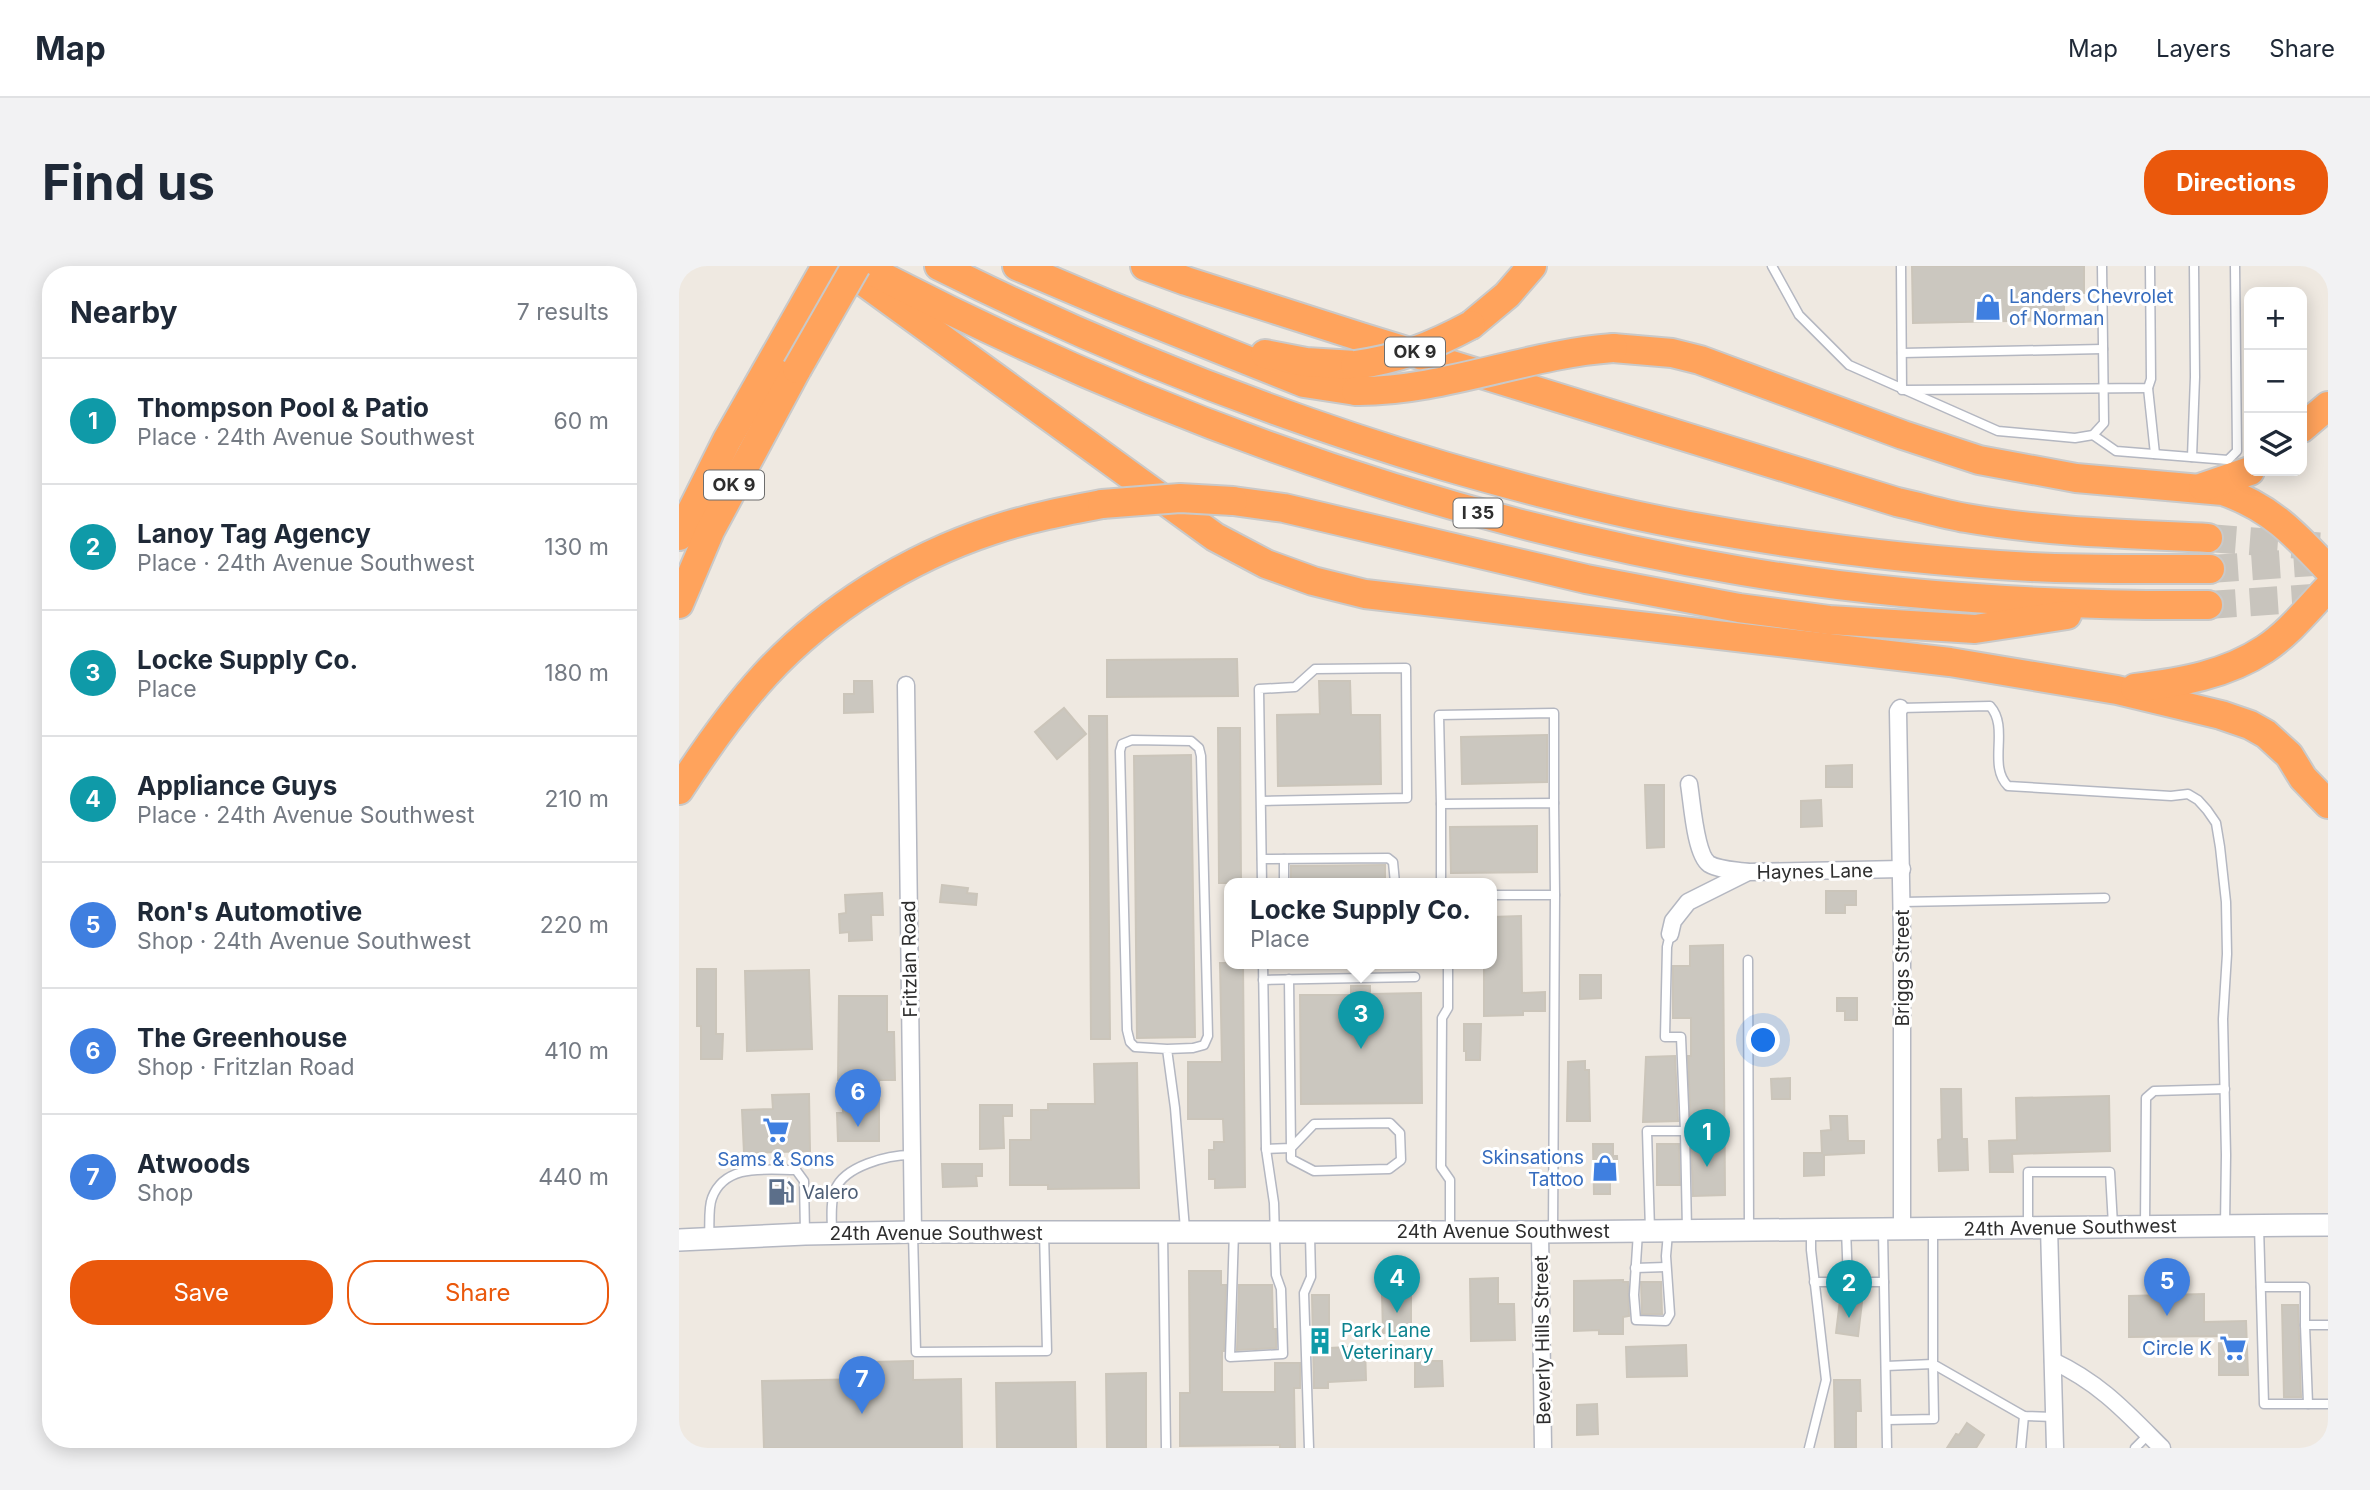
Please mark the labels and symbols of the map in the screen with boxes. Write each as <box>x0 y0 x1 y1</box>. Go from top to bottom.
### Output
place label: Landers Chevrolet of Norman <box>2009 285 2174 330</box>
shop icon: Landers Chevrolet of Norman <box>1973 292 2003 322</box>
road number: OK 9 <box>1385 338 1445 366</box>
road number: OK 9 <box>704 470 764 499</box>
road number: I 35 <box>1453 498 1503 528</box>
street label: Haynes Lane <box>1757 859 1873 884</box>
street label: Fritzlan Road <box>897 900 922 1018</box>
street label: Briggs Street <box>1891 910 1914 1026</box>
pin: 3 <box>1338 991 1384 1049</box>
your location <box>1746 1023 1780 1057</box>
pin: 6 <box>835 1069 881 1127</box>
pin: 1 <box>1684 1109 1730 1167</box>
supermarket icon: Sams & Sons <box>761 1115 791 1145</box>
place label: Skinsations Tattoo <box>1481 1146 1584 1191</box>
place label: Sams & Sons <box>717 1148 835 1171</box>
shop icon: Skinsations Tattoo <box>1590 1153 1620 1183</box>
fuel station icon: Valero <box>766 1177 796 1207</box>
place label: Valero <box>802 1181 859 1204</box>
street label: 24th Avenue Southwest <box>1963 1214 2177 1241</box>
street label: 24th Avenue Southwest <box>1396 1220 1610 1243</box>
street label: 24th Avenue Southwest <box>829 1222 1043 1245</box>
pin: 4 <box>1374 1255 1420 1313</box>
street label: Beverly Hills Street <box>1530 1255 1555 1425</box>
pin: 5 <box>2144 1258 2190 1316</box>
pin: 2 <box>1826 1260 1872 1318</box>
place label: Park Lane Veterinary <box>1341 1319 1434 1364</box>
building icon: Park Lane Veterinary <box>1305 1326 1335 1356</box>
supermarket icon: Circle K <box>2218 1333 2248 1363</box>
place label: Circle K <box>2142 1337 2212 1360</box>
pin: 7 <box>839 1356 885 1414</box>

